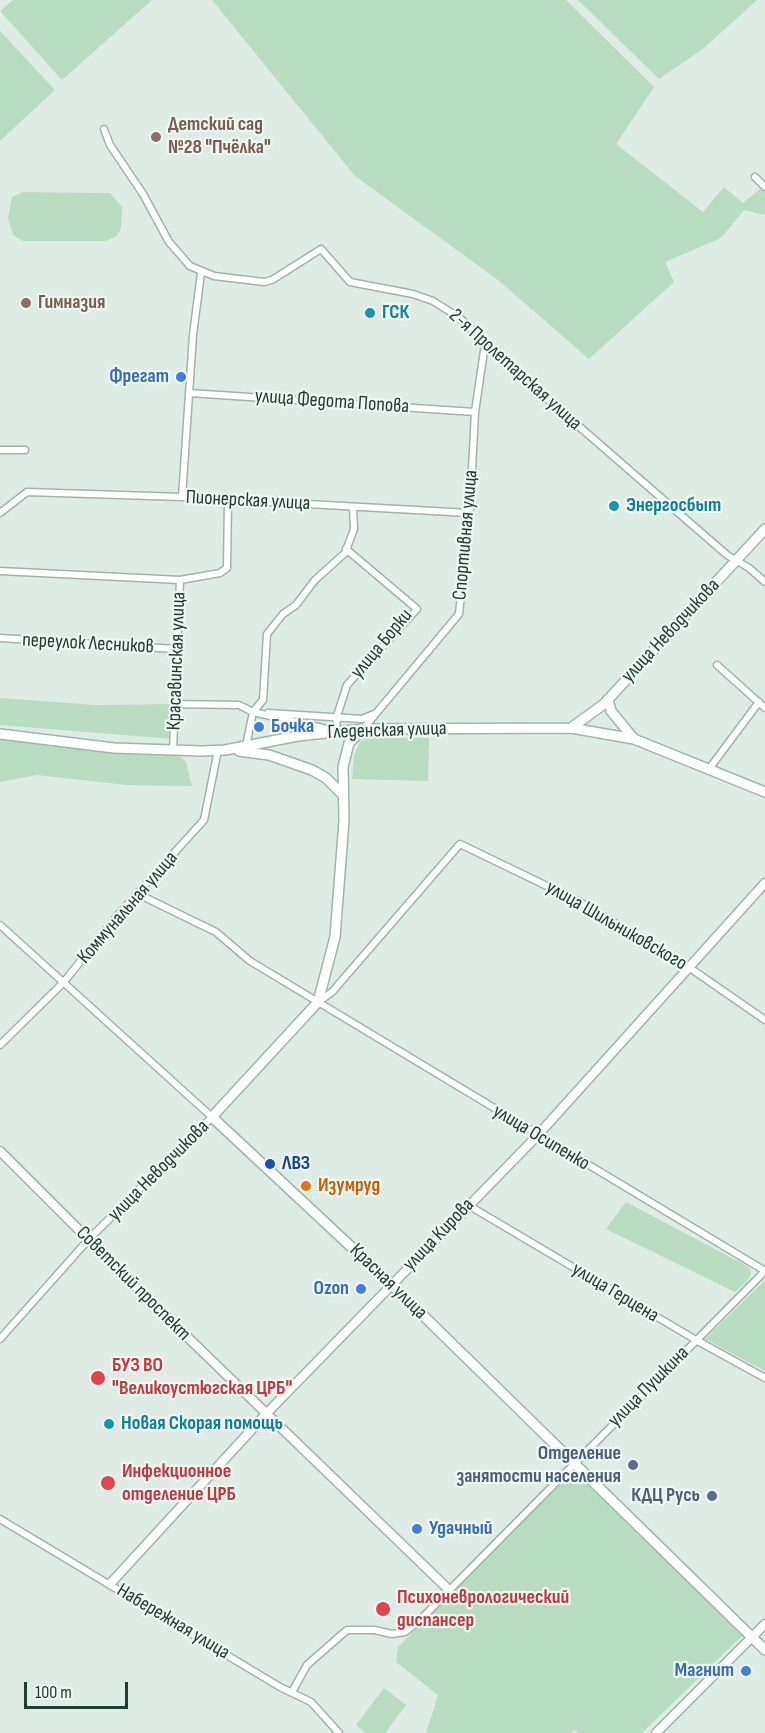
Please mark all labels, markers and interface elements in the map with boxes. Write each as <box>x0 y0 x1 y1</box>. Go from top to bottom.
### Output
place label: Детский сад №28 "Пчёлка" <box>168 113 271 160</box>
marker: Детский сад №28 "Пчёлка" <box>149 130 163 144</box>
place label: Гимназия <box>38 291 105 315</box>
marker: Гимназия <box>19 296 33 310</box>
place label: ГСК <box>382 301 409 325</box>
street label: 2-я Пролетарская улица <box>444 304 586 436</box>
marker: ГСК <box>363 306 377 320</box>
place label: Фрегат <box>109 365 169 389</box>
marker: Фрегат <box>174 370 188 384</box>
street label: улица Федота Попова <box>254 385 410 419</box>
street label: Спортивная улица <box>448 469 484 601</box>
street label: Пионерская улица <box>185 486 311 516</box>
place label: Энергосбыт <box>626 494 721 518</box>
marker: Энергосбыт <box>607 499 621 513</box>
street label: улица Неводчикова <box>617 574 725 688</box>
street label: Красавинская улица <box>163 591 191 731</box>
street label: улица Борки <box>346 604 418 684</box>
street label: переулок Лесников <box>22 629 154 659</box>
place label: Бочка <box>271 715 314 739</box>
street label: Гледенская улица <box>327 717 447 745</box>
marker: Бочка <box>252 720 266 734</box>
street label: Коммунальная улица <box>73 847 183 969</box>
street label: улица Шильниковского <box>541 876 691 976</box>
street label: улица Осипенко <box>488 1100 594 1176</box>
street label: улица Неводчикова <box>103 1115 215 1227</box>
place label: ЛВЗ <box>282 1152 310 1176</box>
marker: ЛВЗ <box>263 1157 277 1171</box>
place label: Изумруд <box>318 1174 380 1198</box>
marker: Изумруд <box>299 1179 313 1193</box>
street label: улица Кирова <box>398 1194 480 1276</box>
street label: Советский проспект <box>71 1222 195 1346</box>
street label: Красная улица <box>344 1239 432 1325</box>
street label: улица Герцена <box>567 1258 663 1328</box>
place label: Ozon <box>314 1277 349 1301</box>
marker: Ozon <box>354 1282 368 1296</box>
street label: улица Пушкина <box>603 1341 695 1433</box>
place label: БУЗ ВО "Великоустюгская ЦРБ" <box>112 1354 292 1401</box>
marker: БУЗ ВО "Великоустюгская ЦРБ" <box>89 1369 107 1387</box>
place label: Новая Скорая помощь <box>121 1412 283 1436</box>
marker: Новая Скорая помощь <box>102 1417 116 1431</box>
place label: Отделение занятости населения <box>456 1442 621 1489</box>
marker: Отделение занятости населения <box>626 1458 640 1472</box>
place label: Инфекционное отделение ЦРБ <box>122 1460 236 1507</box>
marker: Инфекционное отделение ЦРБ <box>99 1474 117 1492</box>
place label: КДЦ Русь <box>631 1484 700 1508</box>
marker: КДЦ Русь <box>705 1489 719 1503</box>
place label: Удачный <box>429 1517 492 1541</box>
marker: Удачный <box>410 1522 424 1536</box>
street label: Набережная улица <box>112 1579 234 1665</box>
place label: Психоневрологический диспансер <box>397 1586 569 1633</box>
marker: Психоневрологический диспансер <box>374 1600 392 1618</box>
place label: Магнит <box>675 1659 734 1683</box>
marker: Магнит <box>739 1664 753 1678</box>
scale bar <box>27 1670 130 1708</box>
text: 100 m <box>35 1682 72 1703</box>

